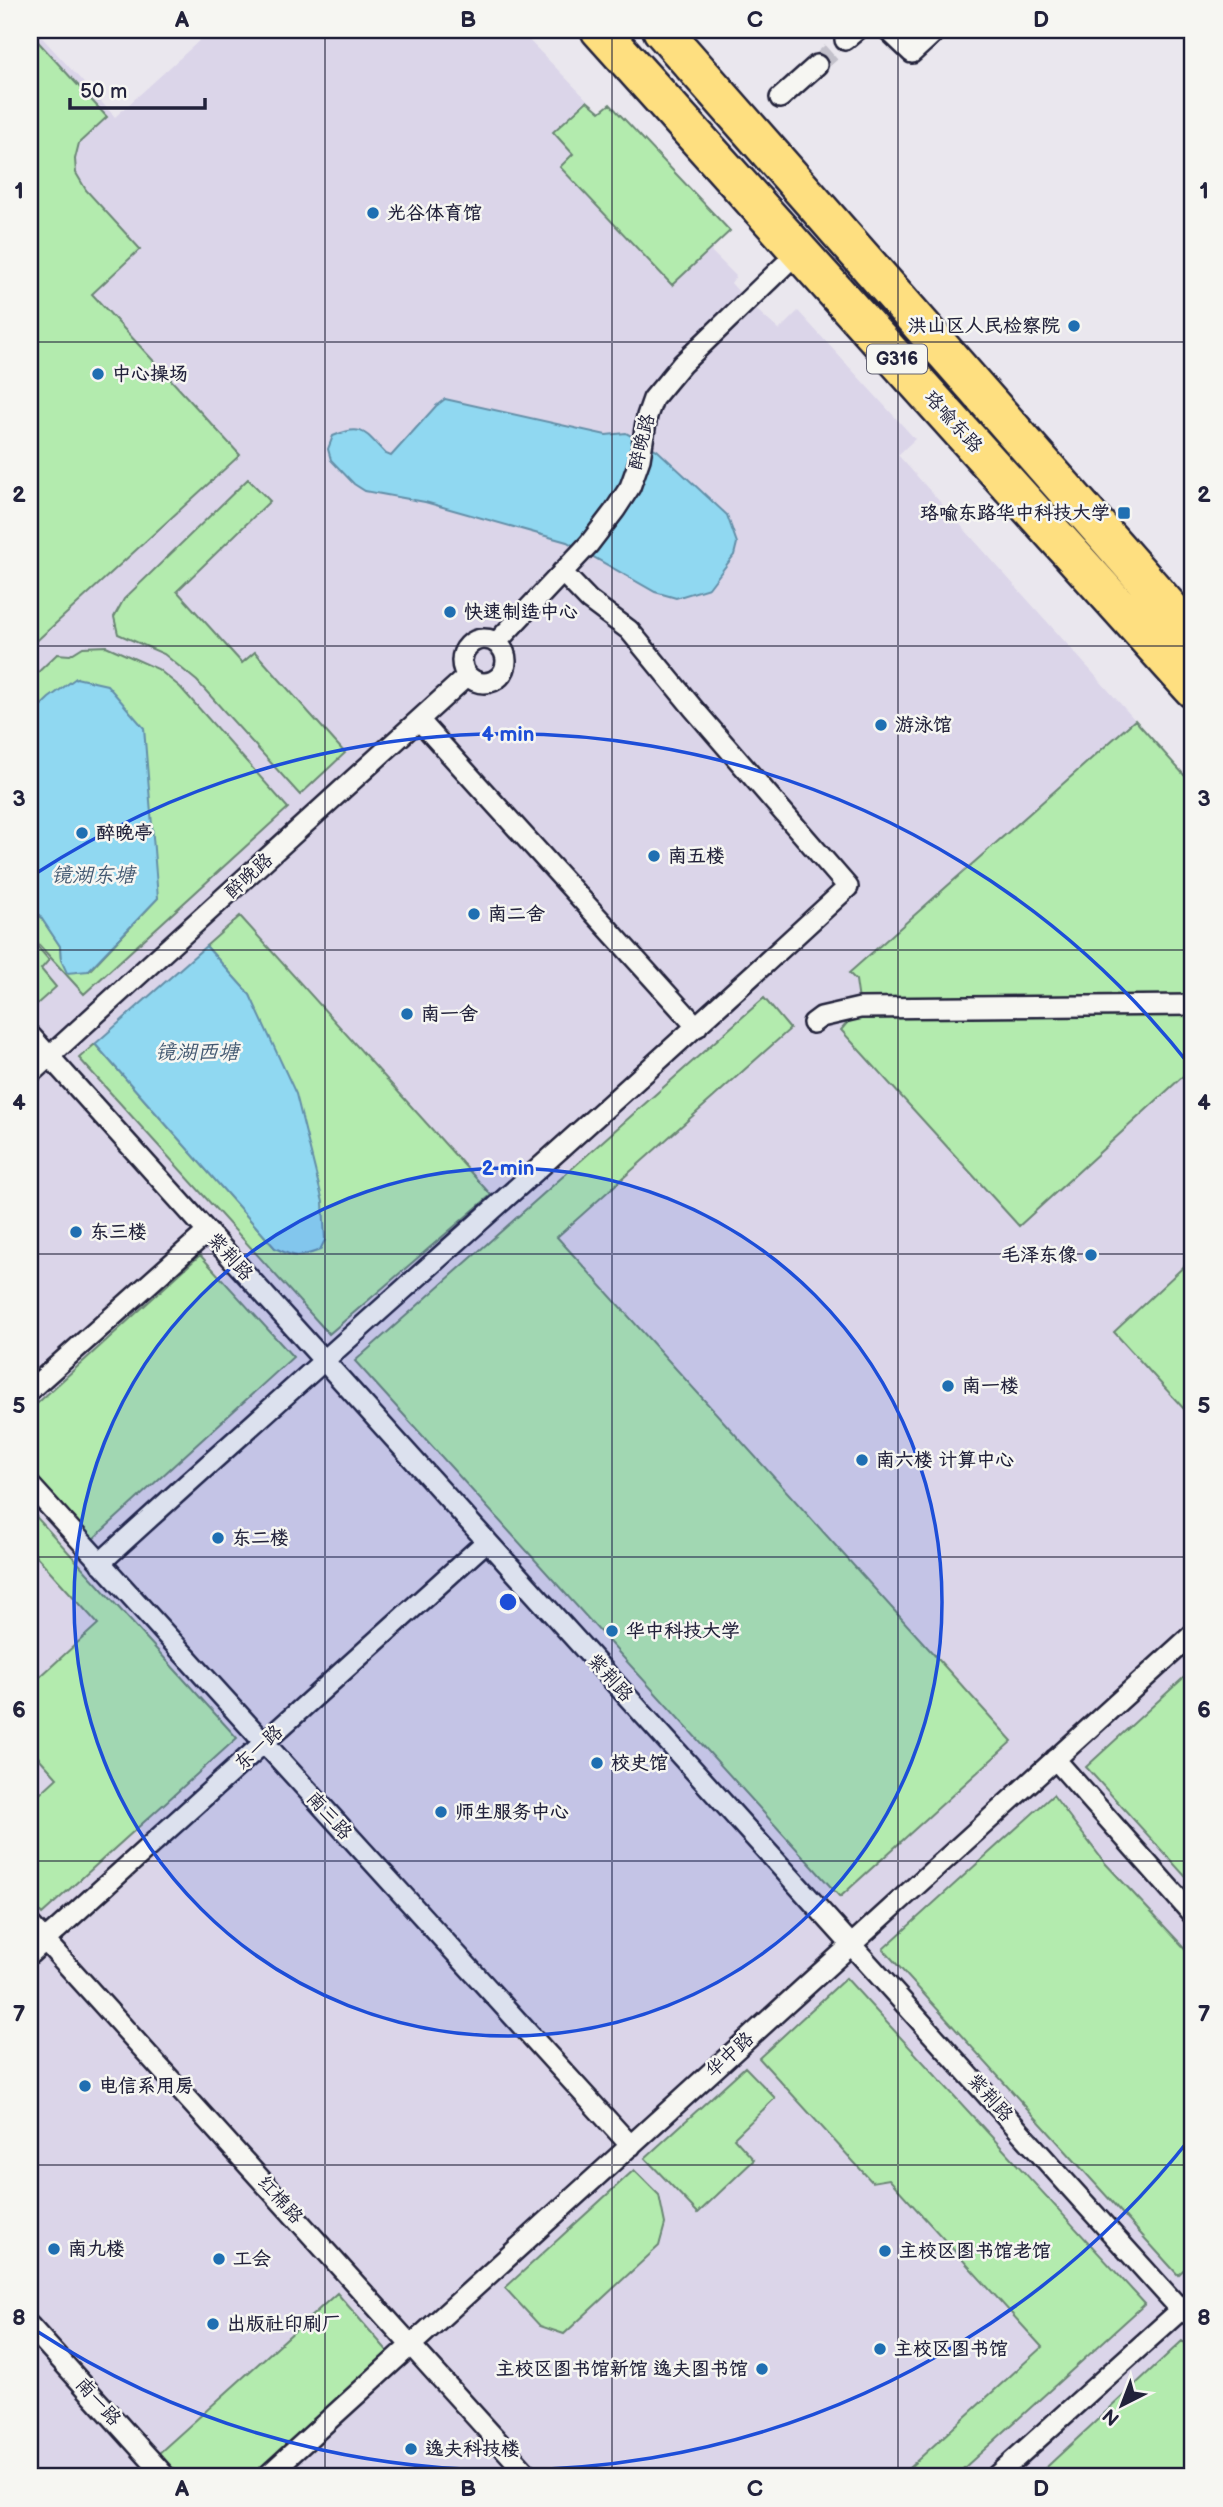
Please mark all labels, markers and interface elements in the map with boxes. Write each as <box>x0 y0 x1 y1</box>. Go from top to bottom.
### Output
text: A <box>174 6 190 34</box>
text: B <box>460 6 476 34</box>
text: C <box>747 6 763 34</box>
text: D <box>1033 6 1049 34</box>
scale bar <box>70 66 205 110</box>
text: 50 m <box>80 79 127 104</box>
text: 1 <box>14 177 24 205</box>
text: 1 <box>1199 177 1209 205</box>
place label: 光谷体育馆 <box>387 202 482 225</box>
marker: 光谷体育馆 <box>365 205 381 221</box>
place label: 洪山区人民检察院 <box>908 315 1060 338</box>
marker: 洪山区人民检察院 <box>1066 318 1082 334</box>
road number: G316 <box>867 344 927 374</box>
place label: 中心操场 <box>112 363 188 386</box>
marker: 中心操场 <box>90 366 106 382</box>
street label: 珞喻东路 <box>919 386 987 458</box>
street label: 醉晚路 <box>624 412 660 472</box>
text: 2 <box>12 481 26 509</box>
text: 2 <box>1197 481 1211 509</box>
place label: 珞喻东路华中科技大学 <box>920 502 1110 525</box>
marker: 珞喻东路华中科技大学 <box>1116 505 1132 521</box>
place label: 快速制造中心 <box>464 601 578 624</box>
marker: 快速制造中心 <box>442 604 458 620</box>
place label: 游泳馆 <box>895 714 952 737</box>
marker: 游泳馆 <box>873 717 889 733</box>
text: 4 min <box>482 722 534 747</box>
text: 3 <box>12 785 26 813</box>
text: 3 <box>1197 785 1211 813</box>
place label: 醉晚亭 <box>96 822 153 845</box>
marker: 醉晚亭 <box>74 825 90 841</box>
place label: 南五楼 <box>668 845 725 868</box>
street label: 醉晚路 <box>220 848 278 904</box>
marker: 南五楼 <box>646 848 662 864</box>
water label: 镜湖东塘 <box>51 863 137 888</box>
place label: 南二舍 <box>488 903 545 926</box>
marker: 南二舍 <box>466 906 482 922</box>
place label: 南一舍 <box>421 1003 478 1026</box>
marker: 南一舍 <box>399 1006 415 1022</box>
water label: 镜湖西塘 <box>155 1040 241 1065</box>
text: 4 <box>12 1089 26 1117</box>
text: 4 <box>1197 1089 1211 1117</box>
text: 2 min <box>481 1156 535 1181</box>
place label: 东三楼 <box>90 1221 147 1244</box>
marker: 东三楼 <box>68 1224 84 1240</box>
street label: 紫荆路 <box>202 1228 258 1286</box>
place label: 毛泽东像 <box>1001 1244 1077 1267</box>
marker: 毛泽东像 <box>1083 1247 1099 1263</box>
place label: 南一楼 <box>962 1375 1019 1398</box>
marker: 南一楼 <box>940 1378 956 1394</box>
text: 5 <box>12 1392 26 1420</box>
text: 5 <box>1197 1392 1211 1420</box>
place label: 南六楼 计算中心 <box>876 1449 1014 1472</box>
marker: 南六楼 计算中心 <box>854 1452 870 1468</box>
place label: 东二楼 <box>232 1527 289 1550</box>
marker: 东二楼 <box>210 1530 226 1546</box>
centre of rings <box>496 1590 520 1614</box>
place label: 华中科技大学 <box>626 1620 740 1643</box>
marker: 华中科技大学 <box>604 1623 620 1639</box>
street label: 紫荆路 <box>582 1649 638 1707</box>
text: 6 <box>12 1696 26 1724</box>
text: 6 <box>1197 1696 1211 1724</box>
street label: 东一路 <box>230 1720 288 1776</box>
place label: 校史馆 <box>611 1752 668 1775</box>
marker: 校史馆 <box>589 1755 605 1771</box>
street label: 南三路 <box>301 1787 357 1845</box>
place label: 师生服务中心 <box>455 1801 569 1824</box>
marker: 师生服务中心 <box>433 1804 449 1820</box>
text: 7 <box>13 2000 26 2028</box>
text: 7 <box>1198 2000 1211 2028</box>
street label: 华中路 <box>701 2027 759 2083</box>
street label: 紫荆路 <box>962 2069 1018 2127</box>
place label: 电信系用房 <box>99 2075 194 2098</box>
marker: 电信系用房 <box>77 2078 93 2094</box>
street label: 红棉路 <box>252 2171 308 2229</box>
place label: 南九楼 <box>68 2238 125 2261</box>
place label: 主校区图书馆老馆 <box>899 2240 1051 2263</box>
marker: 南九楼 <box>46 2241 62 2257</box>
marker: 主校区图书馆老馆 <box>877 2243 893 2259</box>
place label: 工会 <box>233 2248 271 2271</box>
marker: 工会 <box>211 2251 227 2267</box>
text: 8 <box>12 2304 26 2332</box>
text: 8 <box>1197 2304 1211 2332</box>
place label: 出版社印刷厂 <box>227 2313 341 2336</box>
marker: 出版社印刷厂 <box>205 2316 221 2332</box>
place label: 主校区图书馆 <box>894 2338 1008 2361</box>
marker: 主校区图书馆 <box>872 2341 888 2357</box>
place label: 主校区图书馆新馆 逸夫图书馆 <box>496 2358 748 2381</box>
marker: 主校区图书馆新馆 逸夫图书馆 <box>754 2361 770 2377</box>
north arrow <box>1086 2370 1156 2440</box>
street label: 南一路 <box>70 2373 126 2431</box>
text: N <box>1099 2403 1125 2430</box>
place label: 逸夫科技楼 <box>425 2438 520 2461</box>
marker: 逸夫科技楼 <box>403 2441 419 2457</box>
text: A <box>174 2475 190 2503</box>
text: B <box>460 2475 476 2503</box>
text: C <box>747 2475 763 2503</box>
text: D <box>1033 2475 1049 2503</box>

